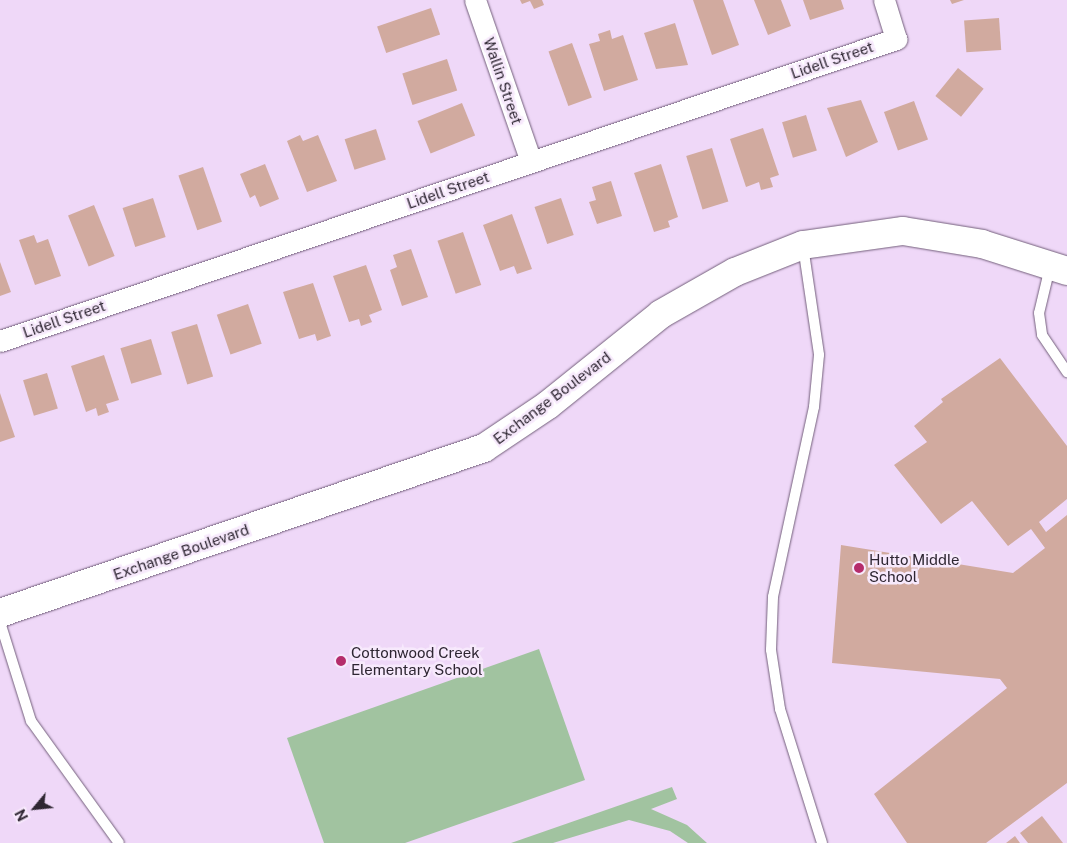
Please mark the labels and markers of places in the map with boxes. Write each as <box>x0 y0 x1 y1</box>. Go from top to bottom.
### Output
place label: Hutto Middle School <box>869 550 960 585</box>
marker: Hutto Middle School <box>853 562 865 574</box>
place label: Cottonwood Creek Elementary School <box>351 643 483 678</box>
marker: Cottonwood Creek Elementary School <box>335 655 347 667</box>

